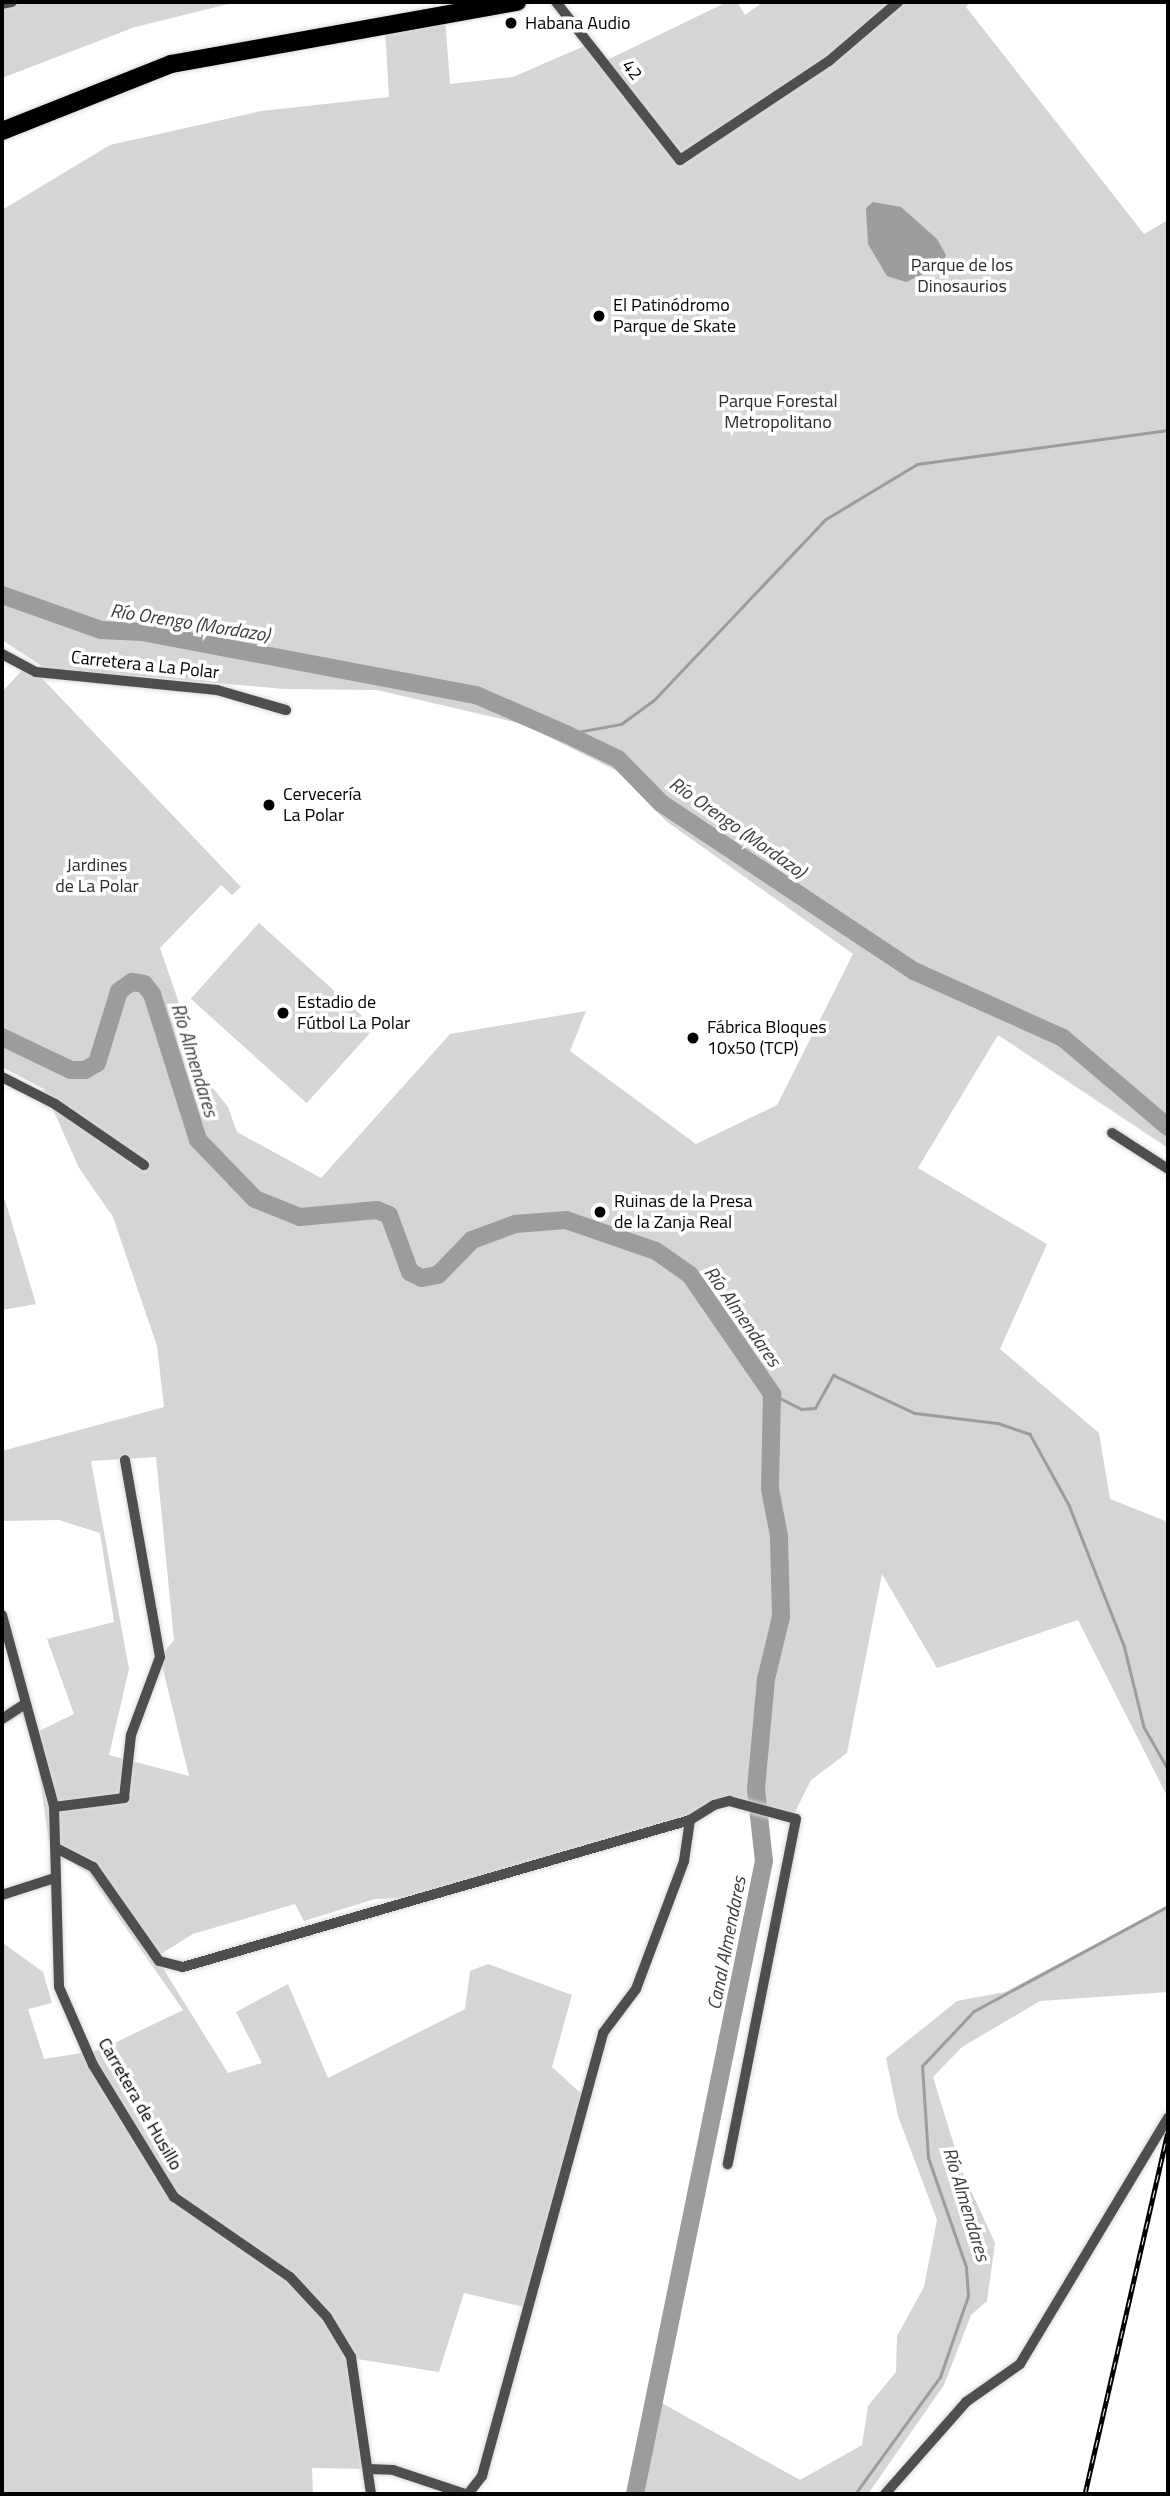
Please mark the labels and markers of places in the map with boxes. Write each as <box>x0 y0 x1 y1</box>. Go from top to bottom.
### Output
place label: Habana Audio <box>525 12 631 34</box>
marker: Habana Audio <box>503 15 519 31</box>
place label: El Patinódromo Parque de Skate <box>613 295 736 338</box>
marker: El Patinódromo Parque de Skate <box>591 308 607 324</box>
place label: Cervecería La Polar <box>283 784 362 826</box>
marker: Cervecería La Polar <box>261 797 277 813</box>
place label: Estadio de Fútbol La Polar <box>297 992 410 1034</box>
marker: Estadio de Fútbol La Polar <box>275 1005 291 1021</box>
place label: Fábrica Bloques 10x50 (TCP) <box>707 1017 827 1060</box>
marker: Fábrica Bloques 10x50 (TCP) <box>685 1030 701 1046</box>
place label: Ruinas de la Presa de la Zanja Real <box>614 1191 752 1234</box>
marker: Ruinas de la Presa de la Zanja Real <box>592 1204 608 1220</box>

